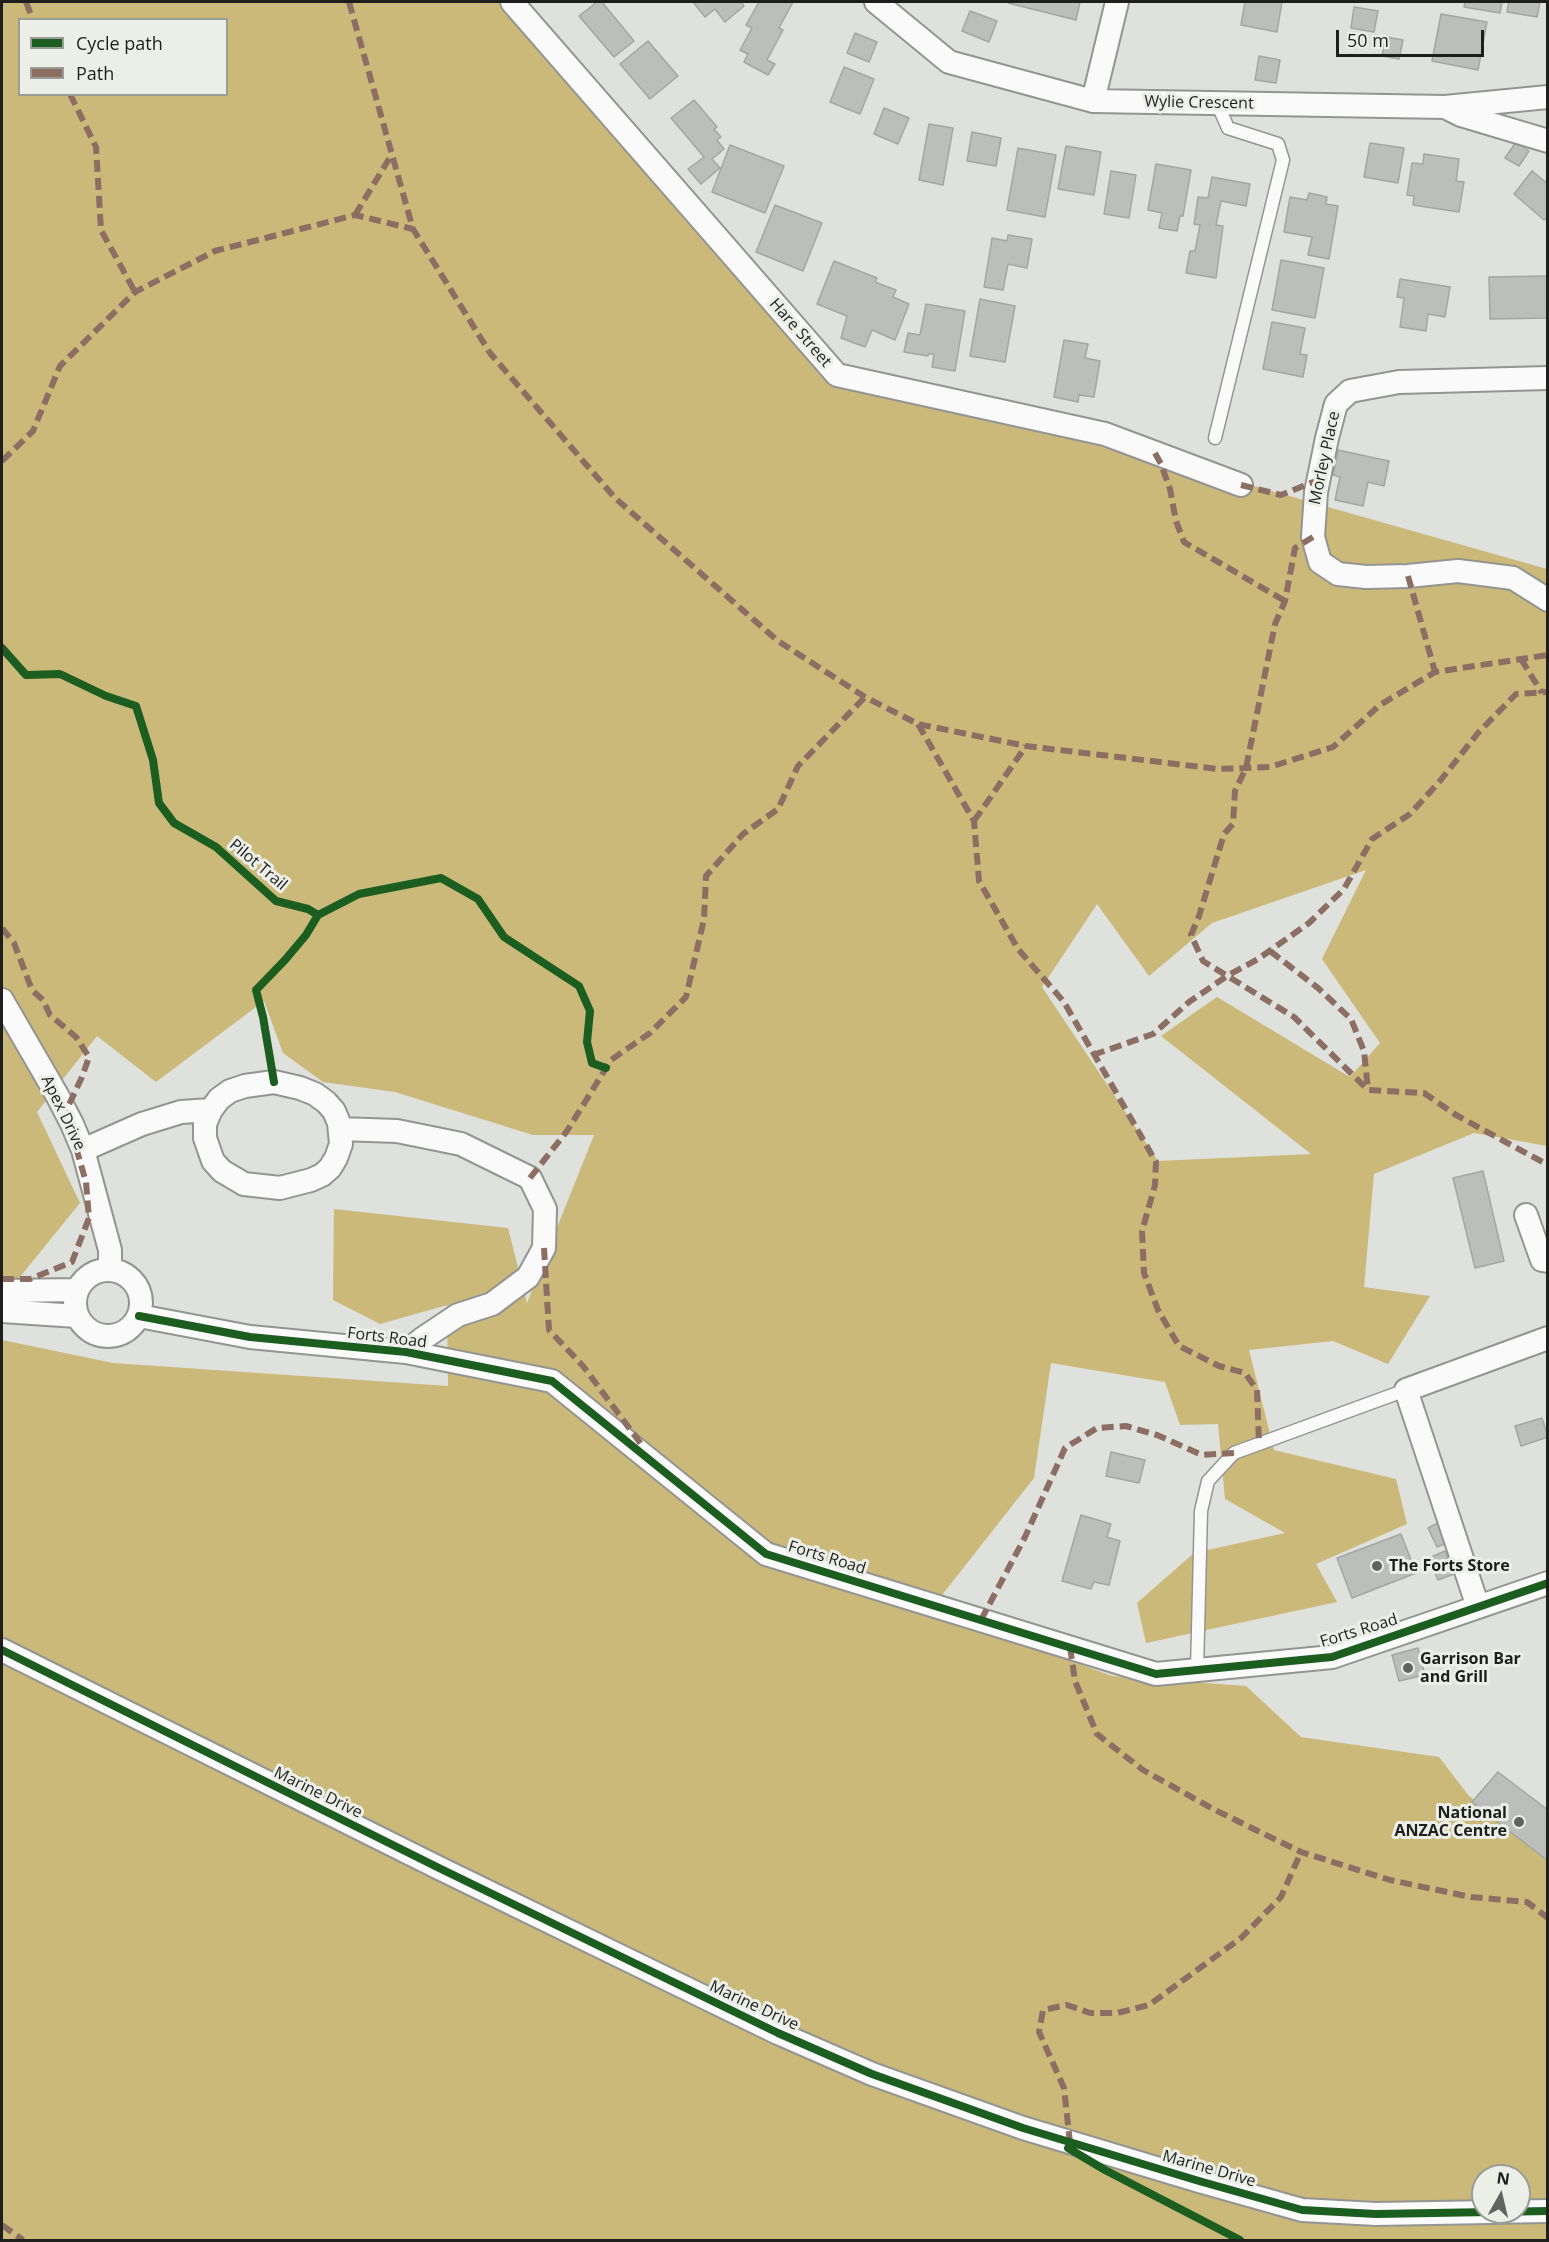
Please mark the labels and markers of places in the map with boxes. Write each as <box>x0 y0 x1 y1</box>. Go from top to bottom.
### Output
place label: The Forts Store <box>1389 1556 1510 1576</box>
marker: The Forts Store <box>1370 1559 1384 1573</box>
place label: Garrison Bar and Grill <box>1420 1649 1521 1687</box>
marker: Garrison Bar and Grill <box>1401 1661 1415 1675</box>
place label: National ANZAC Centre <box>1394 1803 1507 1841</box>
marker: National ANZAC Centre <box>1512 1815 1526 1829</box>

